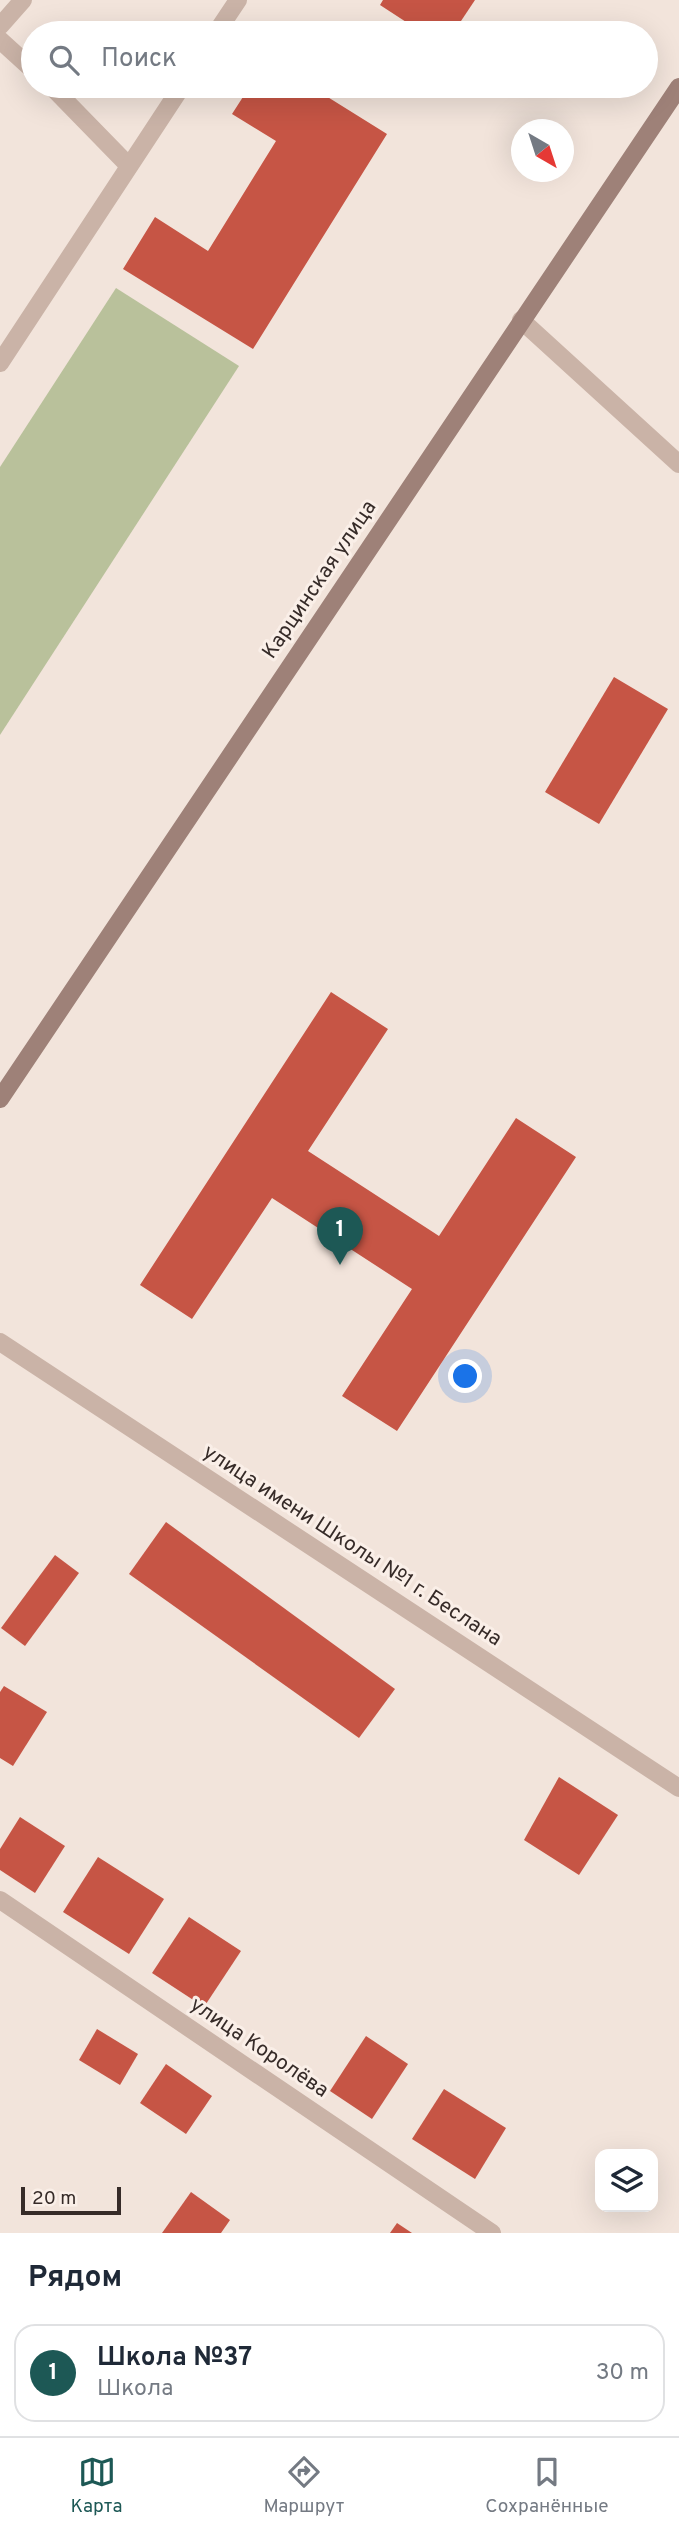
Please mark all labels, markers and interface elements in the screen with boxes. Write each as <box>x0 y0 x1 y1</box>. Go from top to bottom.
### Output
search box <box>21 21 658 98</box>
icon: search <box>45 41 83 79</box>
text: Поиск <box>101 43 177 76</box>
north arrow <box>511 119 574 182</box>
street label: Карцинская улица <box>257 495 383 665</box>
pin: 1 <box>317 1207 363 1265</box>
your location <box>448 1359 482 1393</box>
street label: улица имени Школы №1 г. Беслана <box>197 1439 507 1653</box>
street label: улица Королёва <box>184 1992 334 2104</box>
map controls <box>595 2149 658 2212</box>
button: layers <box>595 2149 658 2212</box>
scale bar <box>21 2184 121 2216</box>
text: 20 m <box>32 2187 76 2211</box>
text: Рядом <box>28 2260 122 2297</box>
text: Школа №37 <box>97 2342 252 2375</box>
text: 1 <box>48 2359 58 2388</box>
text: 30 m <box>596 2359 649 2388</box>
text: Школа <box>97 2375 173 2404</box>
tab: Карта <box>70 2453 123 2519</box>
tab: Маршрут <box>263 2453 344 2519</box>
tab: Сохранённые <box>485 2453 609 2519</box>

